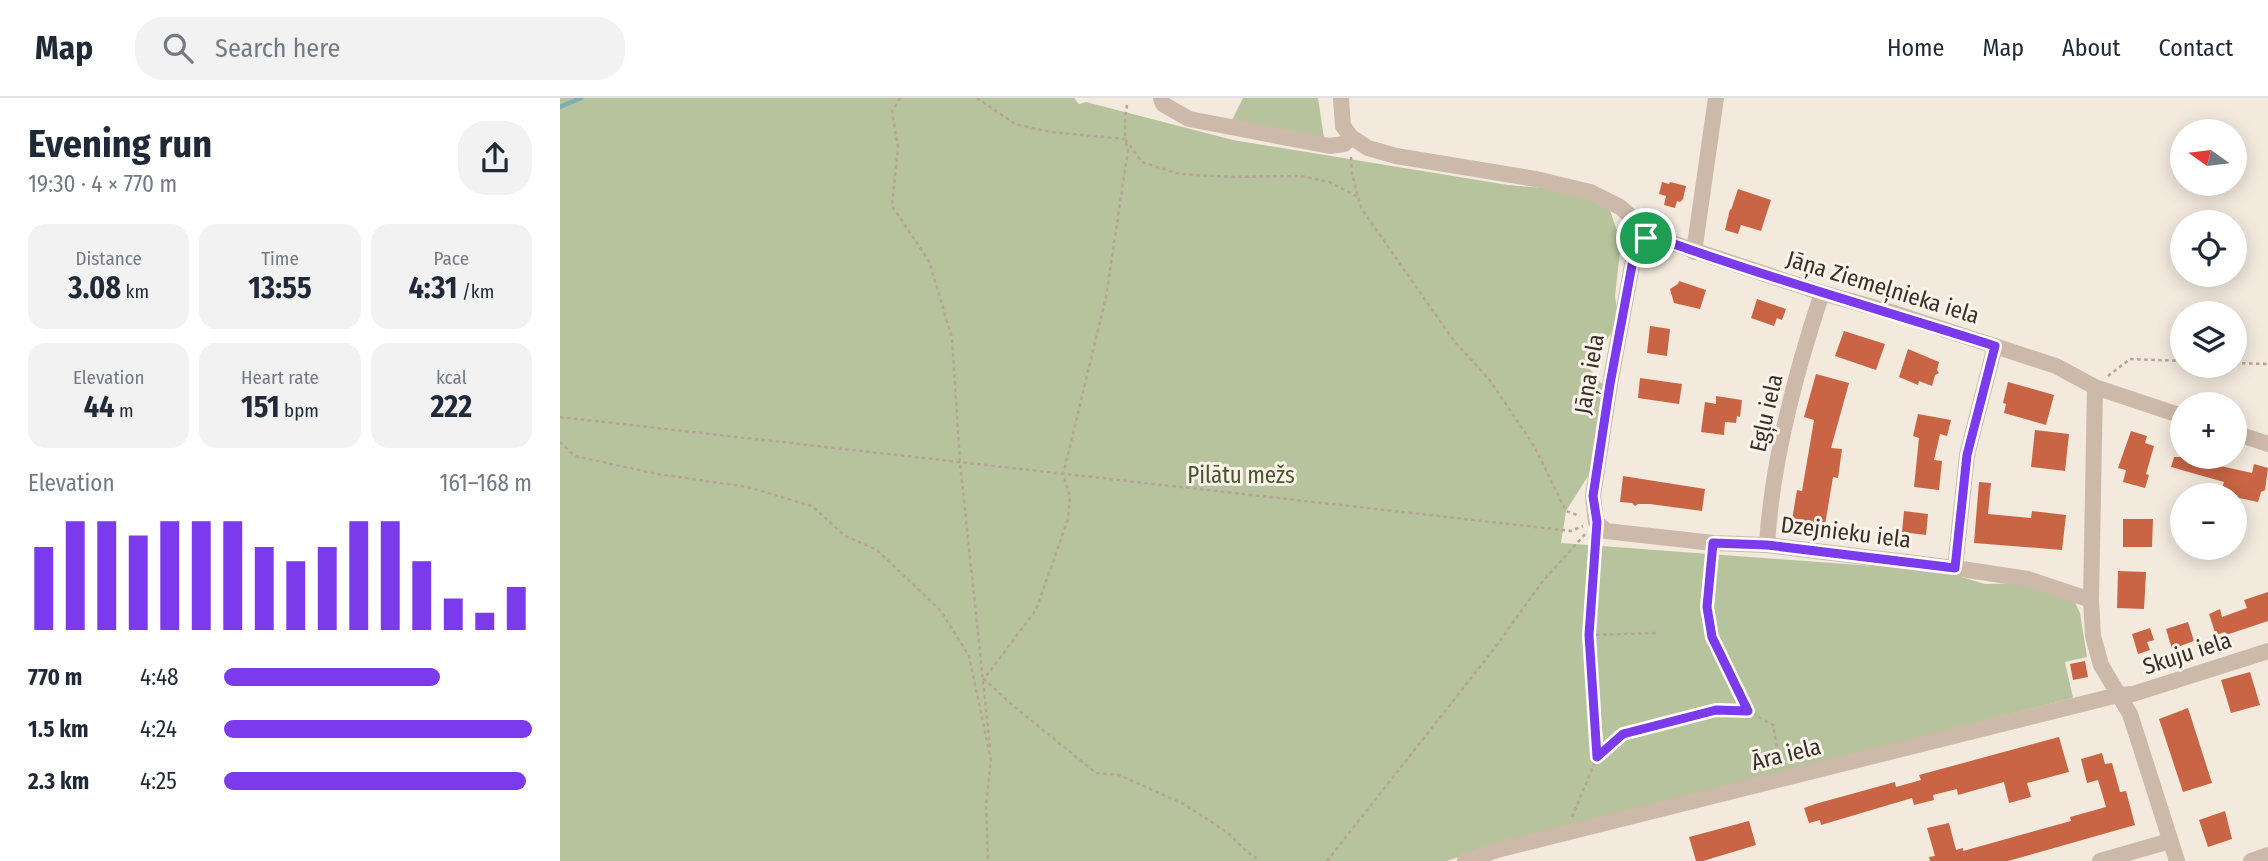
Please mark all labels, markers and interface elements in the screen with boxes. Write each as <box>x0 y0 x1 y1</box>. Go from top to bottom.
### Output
search box <box>135 17 625 80</box>
text: Map <box>35 28 93 68</box>
icon: search <box>159 29 197 67</box>
text: Search here <box>215 33 340 64</box>
text: Home <box>1887 34 1944 62</box>
text: Map <box>1982 34 2024 62</box>
text: About <box>2062 34 2120 62</box>
text: Contact <box>2158 34 2233 62</box>
north arrow <box>2170 119 2247 196</box>
map controls <box>2170 119 2247 560</box>
text: Evening run <box>28 121 212 167</box>
button: share <box>458 121 532 195</box>
text: 19:30 · 4 × 770 m <box>28 170 177 198</box>
pin <box>1616 208 1676 268</box>
button: locate <box>2170 210 2247 287</box>
icon: arrive <box>1627 219 1665 257</box>
street label: Jāņa Ziemeļnieka iela <box>1783 244 1983 332</box>
text: Distance <box>75 247 142 270</box>
text: Time <box>261 247 299 270</box>
text: Pace <box>434 247 469 270</box>
text: 3.08 <box>68 270 121 306</box>
text: 13:55 <box>248 270 312 306</box>
text: 4:31 <box>408 270 457 306</box>
text: km <box>121 280 149 303</box>
text: /km <box>457 280 494 303</box>
button: layers <box>2170 301 2247 378</box>
street label: Jāņa iela <box>1568 332 1612 417</box>
text: Elevation <box>73 366 144 389</box>
text: Heart rate <box>241 366 319 389</box>
text: kcal <box>436 366 467 389</box>
street label: Egļu iela <box>1743 371 1790 455</box>
text: 44 <box>84 389 115 425</box>
text: 151 <box>241 389 280 425</box>
text: 222 <box>430 389 472 425</box>
button: + <box>2170 392 2247 469</box>
text: m <box>115 399 134 422</box>
text: bpm <box>280 399 319 422</box>
park label: Pilātu mežs <box>1187 461 1295 489</box>
text: Elevation <box>28 469 115 497</box>
text: 161–168 m <box>439 469 532 497</box>
button: − <box>2170 483 2247 560</box>
street label: Dzejnieku iela <box>1779 510 1913 554</box>
street label: Skuju iela <box>2139 626 2235 680</box>
text: 770 m <box>28 663 82 691</box>
text: 4:48 <box>140 663 179 691</box>
text: 1.5 km <box>28 715 89 743</box>
text: 4:24 <box>140 715 177 743</box>
street label: Āra iela <box>1748 732 1824 776</box>
text: 2.3 km <box>28 767 89 795</box>
text: 4:25 <box>140 767 177 795</box>

